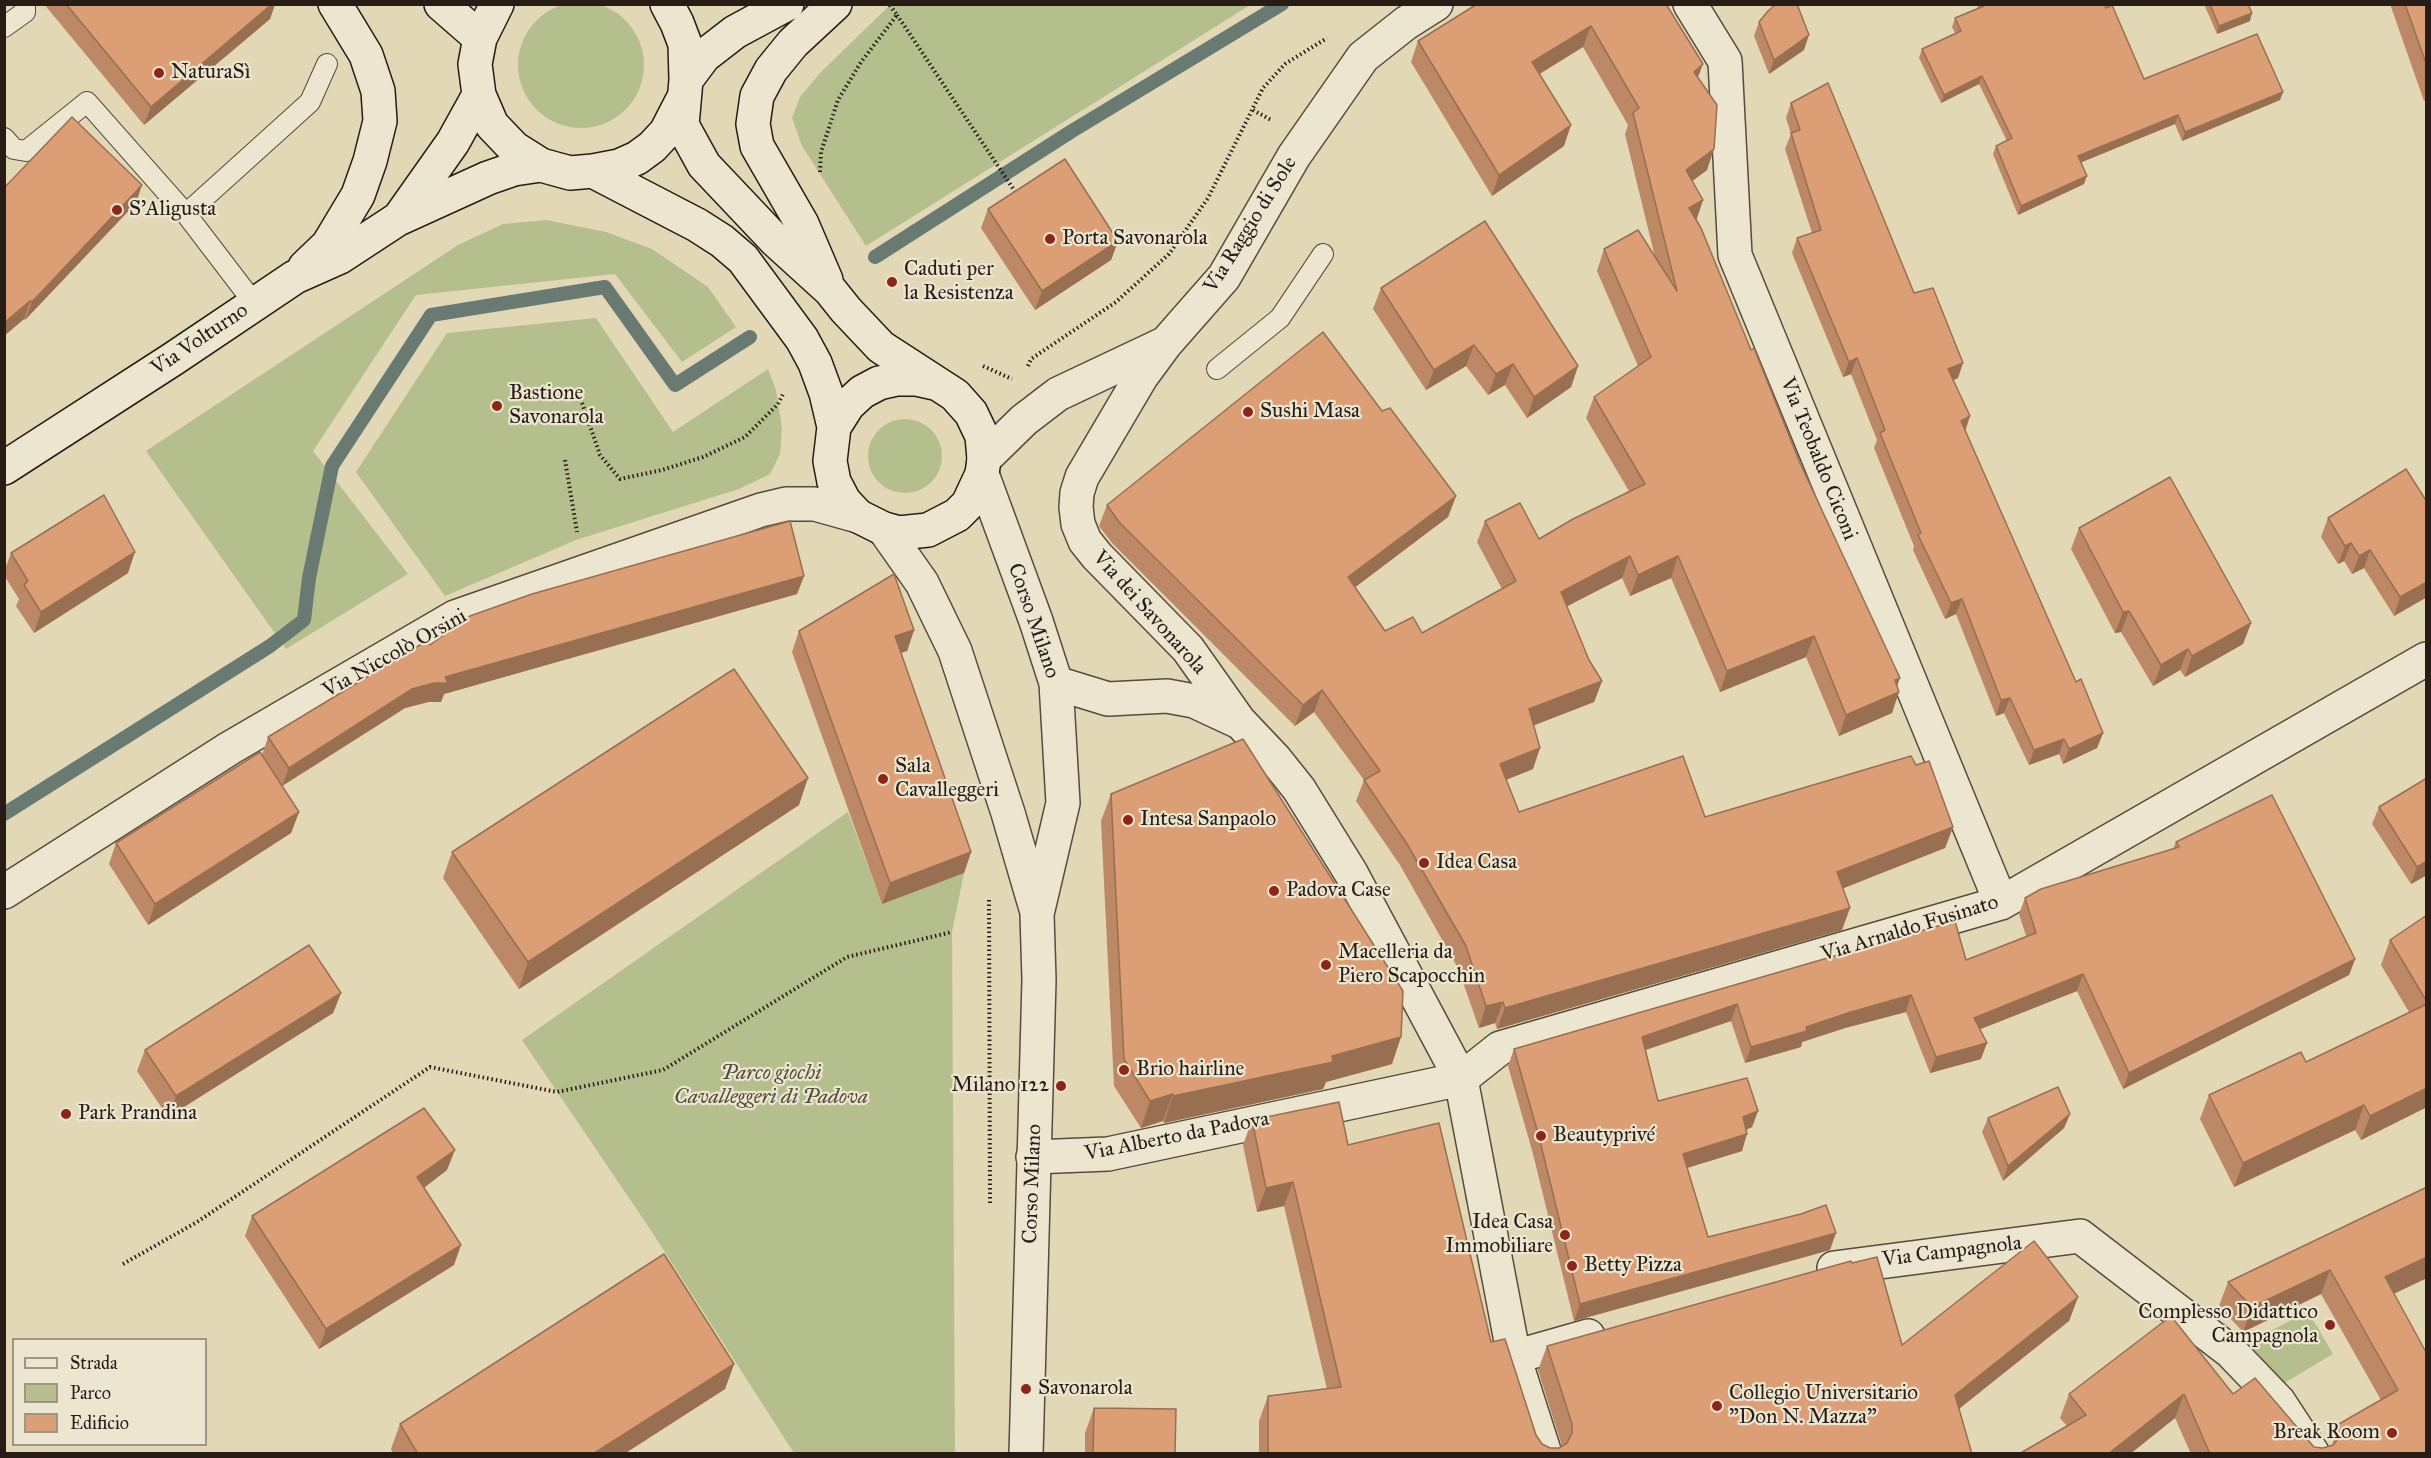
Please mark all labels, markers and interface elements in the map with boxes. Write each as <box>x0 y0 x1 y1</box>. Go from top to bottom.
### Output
place label: NaturaSì <box>171 60 250 86</box>
marker: NaturaSì <box>152 66 166 80</box>
street label: Via Raggio di Sole <box>1199 152 1303 298</box>
place label: S'Aligusta <box>129 197 216 223</box>
marker: S'Aligusta <box>110 203 124 217</box>
place label: Porta Savonarola <box>1062 226 1208 252</box>
marker: Porta Savonarola <box>1043 232 1057 246</box>
place label: Caduti per la Resistenza <box>904 257 1014 307</box>
marker: Caduti per la Resistenza <box>885 275 899 289</box>
street label: Via Volturno <box>147 298 253 382</box>
street label: Via Teobaldo Ciconi <box>1774 374 1862 544</box>
place label: Bastione Savonarola <box>509 381 604 431</box>
marker: Bastione Savonarola <box>490 399 504 413</box>
place label: Sushi Masa <box>1260 399 1360 425</box>
marker: Sushi Masa <box>1241 405 1255 419</box>
street label: Via dei Savonarola <box>1087 546 1211 680</box>
street label: Corso Milano <box>1002 560 1064 682</box>
street label: Via Niccolò Orsini <box>319 604 471 704</box>
place label: Sala Cavalleggeri <box>895 754 999 804</box>
marker: Sala Cavalleggeri <box>876 772 890 786</box>
place label: Intesa Sanpaolo <box>1140 807 1276 833</box>
marker: Intesa Sanpaolo <box>1121 813 1135 827</box>
place label: Idea Casa <box>1436 850 1517 876</box>
marker: Idea Casa <box>1417 856 1431 870</box>
place label: Padova Case <box>1286 878 1391 904</box>
marker: Padova Case <box>1267 884 1281 898</box>
street label: Via Arnaldo Fusinato <box>1818 890 2002 968</box>
place label: Macelleria da Piero Scapocchin <box>1338 940 1485 990</box>
marker: Macelleria da Piero Scapocchin <box>1319 958 1333 972</box>
place label: Brio hairline <box>1136 1057 1244 1083</box>
park label: Parco giochi Cavalleggeri di Padova <box>674 1061 868 1111</box>
marker: Brio hairline <box>1117 1063 1131 1077</box>
place label: Milano 122 <box>951 1073 1049 1099</box>
marker: Milano 122 <box>1054 1079 1068 1093</box>
place label: Park Prandina <box>78 1101 197 1127</box>
marker: Park Prandina <box>59 1107 73 1121</box>
street label: Via Alberto da Padova <box>1083 1107 1271 1167</box>
place label: Beautyprivé <box>1553 1123 1655 1149</box>
street label: Corso Milano <box>1018 1124 1048 1244</box>
marker: Beautyprivé <box>1534 1129 1548 1143</box>
place label: Idea Casa Immobiliare <box>1445 1210 1553 1260</box>
marker: Idea Casa Immobiliare <box>1558 1228 1572 1242</box>
street label: Via Campagnola <box>1881 1231 2023 1273</box>
place label: Betty Pizza <box>1584 1253 1682 1279</box>
marker: Betty Pizza <box>1565 1259 1579 1273</box>
place label: Complesso Didattico Campagnola <box>2138 1300 2318 1350</box>
marker: Complesso Didattico Campagnola <box>2323 1318 2337 1332</box>
legend <box>12 1338 207 1446</box>
text: Strada <box>70 1352 118 1374</box>
place label: Savonarola <box>1038 1376 1133 1402</box>
place label: Collegio Universitario "Don N. Mazza" <box>1729 1381 1918 1431</box>
text: Parco <box>70 1382 111 1404</box>
marker: Savonarola <box>1019 1382 1033 1396</box>
marker: Collegio Universitario "Don N. Mazza" <box>1710 1399 1724 1413</box>
text: Edificio <box>70 1412 129 1434</box>
place label: Break Room <box>2273 1420 2380 1446</box>
marker: Break Room <box>2385 1426 2399 1440</box>

